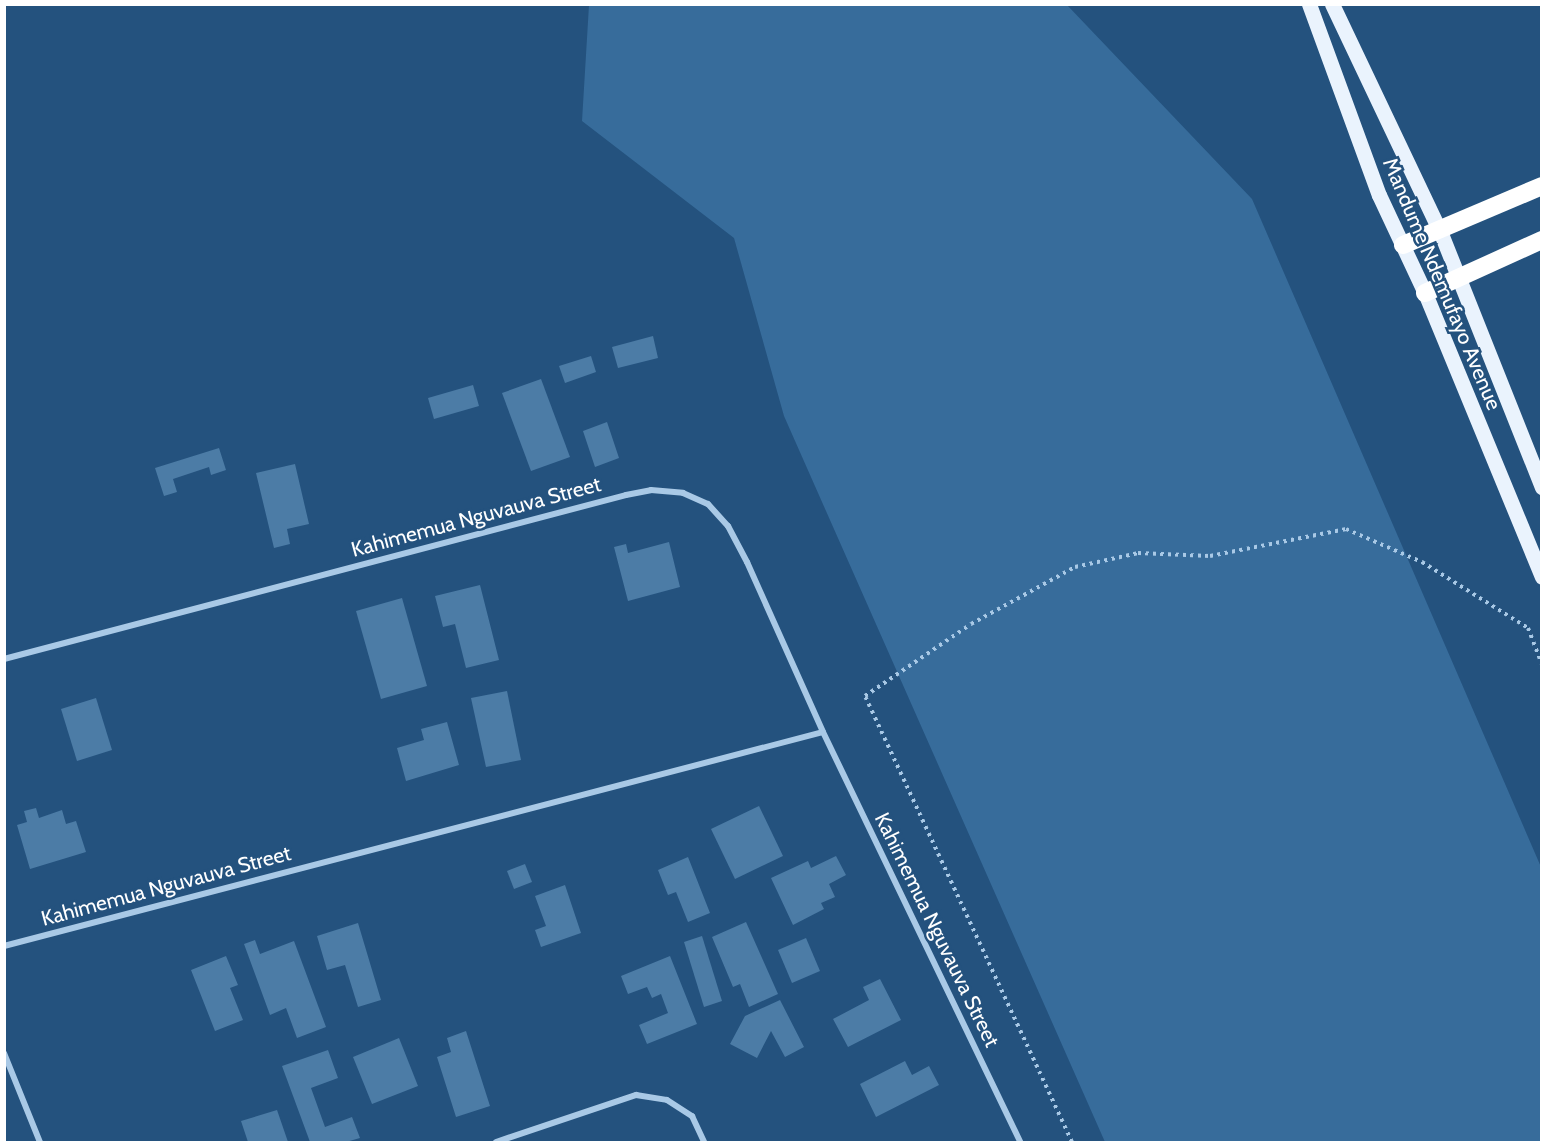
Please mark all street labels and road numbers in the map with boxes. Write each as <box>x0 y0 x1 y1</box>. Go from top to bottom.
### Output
street label: Mandume Ndemufayo Avenue <box>1377 154 1507 414</box>
street label: Kahimemua Nguvauva Street <box>348 472 604 562</box>
street label: Kahimemua Nguvauva Street <box>869 809 1005 1051</box>
street label: Kahimemua Nguvauva Street <box>38 841 294 931</box>

